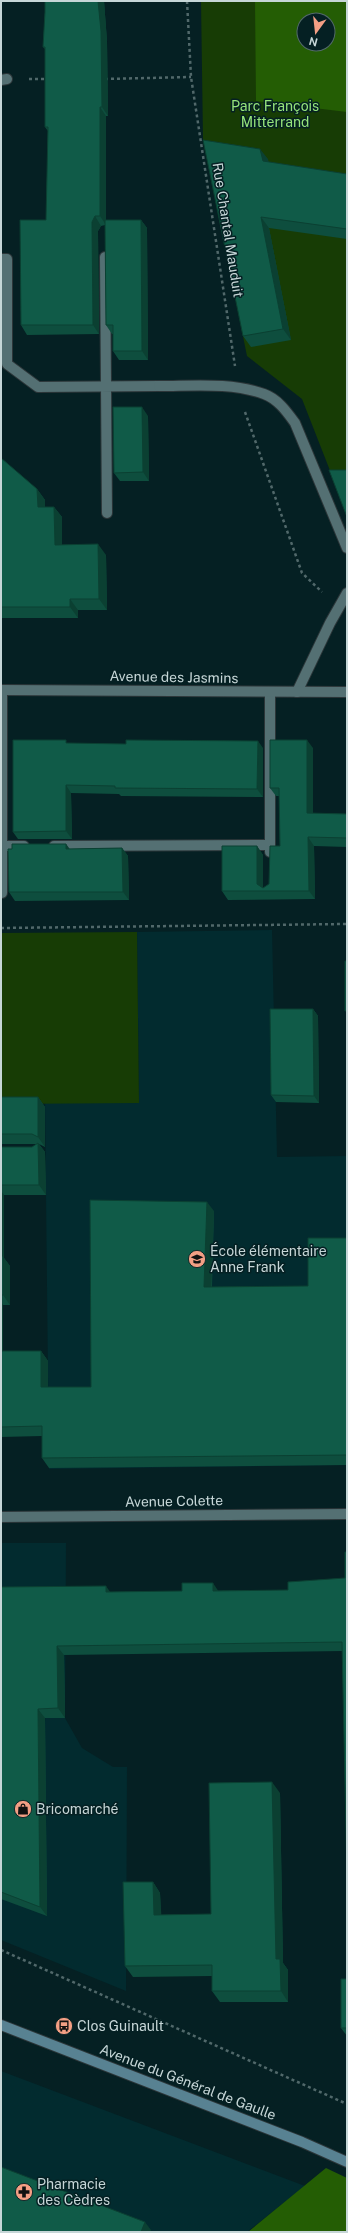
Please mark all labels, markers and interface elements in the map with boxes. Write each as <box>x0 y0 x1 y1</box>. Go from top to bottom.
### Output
north arrow <box>296 12 336 52</box>
text: N <box>308 35 319 49</box>
park label: Parc François Mitterrand <box>231 98 319 130</box>
street label: Rue Chantal Mauduit <box>209 161 247 299</box>
street label: Avenue des Jasmins <box>109 668 239 686</box>
place label: École élémentaire Anne Frank <box>210 1242 327 1275</box>
school or university icon: École élémentaire Anne Frank <box>187 1249 207 1269</box>
street label: Avenue Colette <box>125 1492 223 1510</box>
shop icon: Bricomarché <box>13 1799 33 1819</box>
place label: Bricomarché <box>36 1801 119 1817</box>
bus stop icon: Clos Guinault <box>54 2016 74 2036</box>
place label: Clos Guinault <box>77 2018 164 2034</box>
street label: Avenue du Général de Gaulle <box>98 2041 278 2123</box>
place label: Pharmacie des Cèdres <box>37 2176 110 2208</box>
pharmacy icon: Pharmacie des Cèdres <box>14 2182 34 2202</box>

